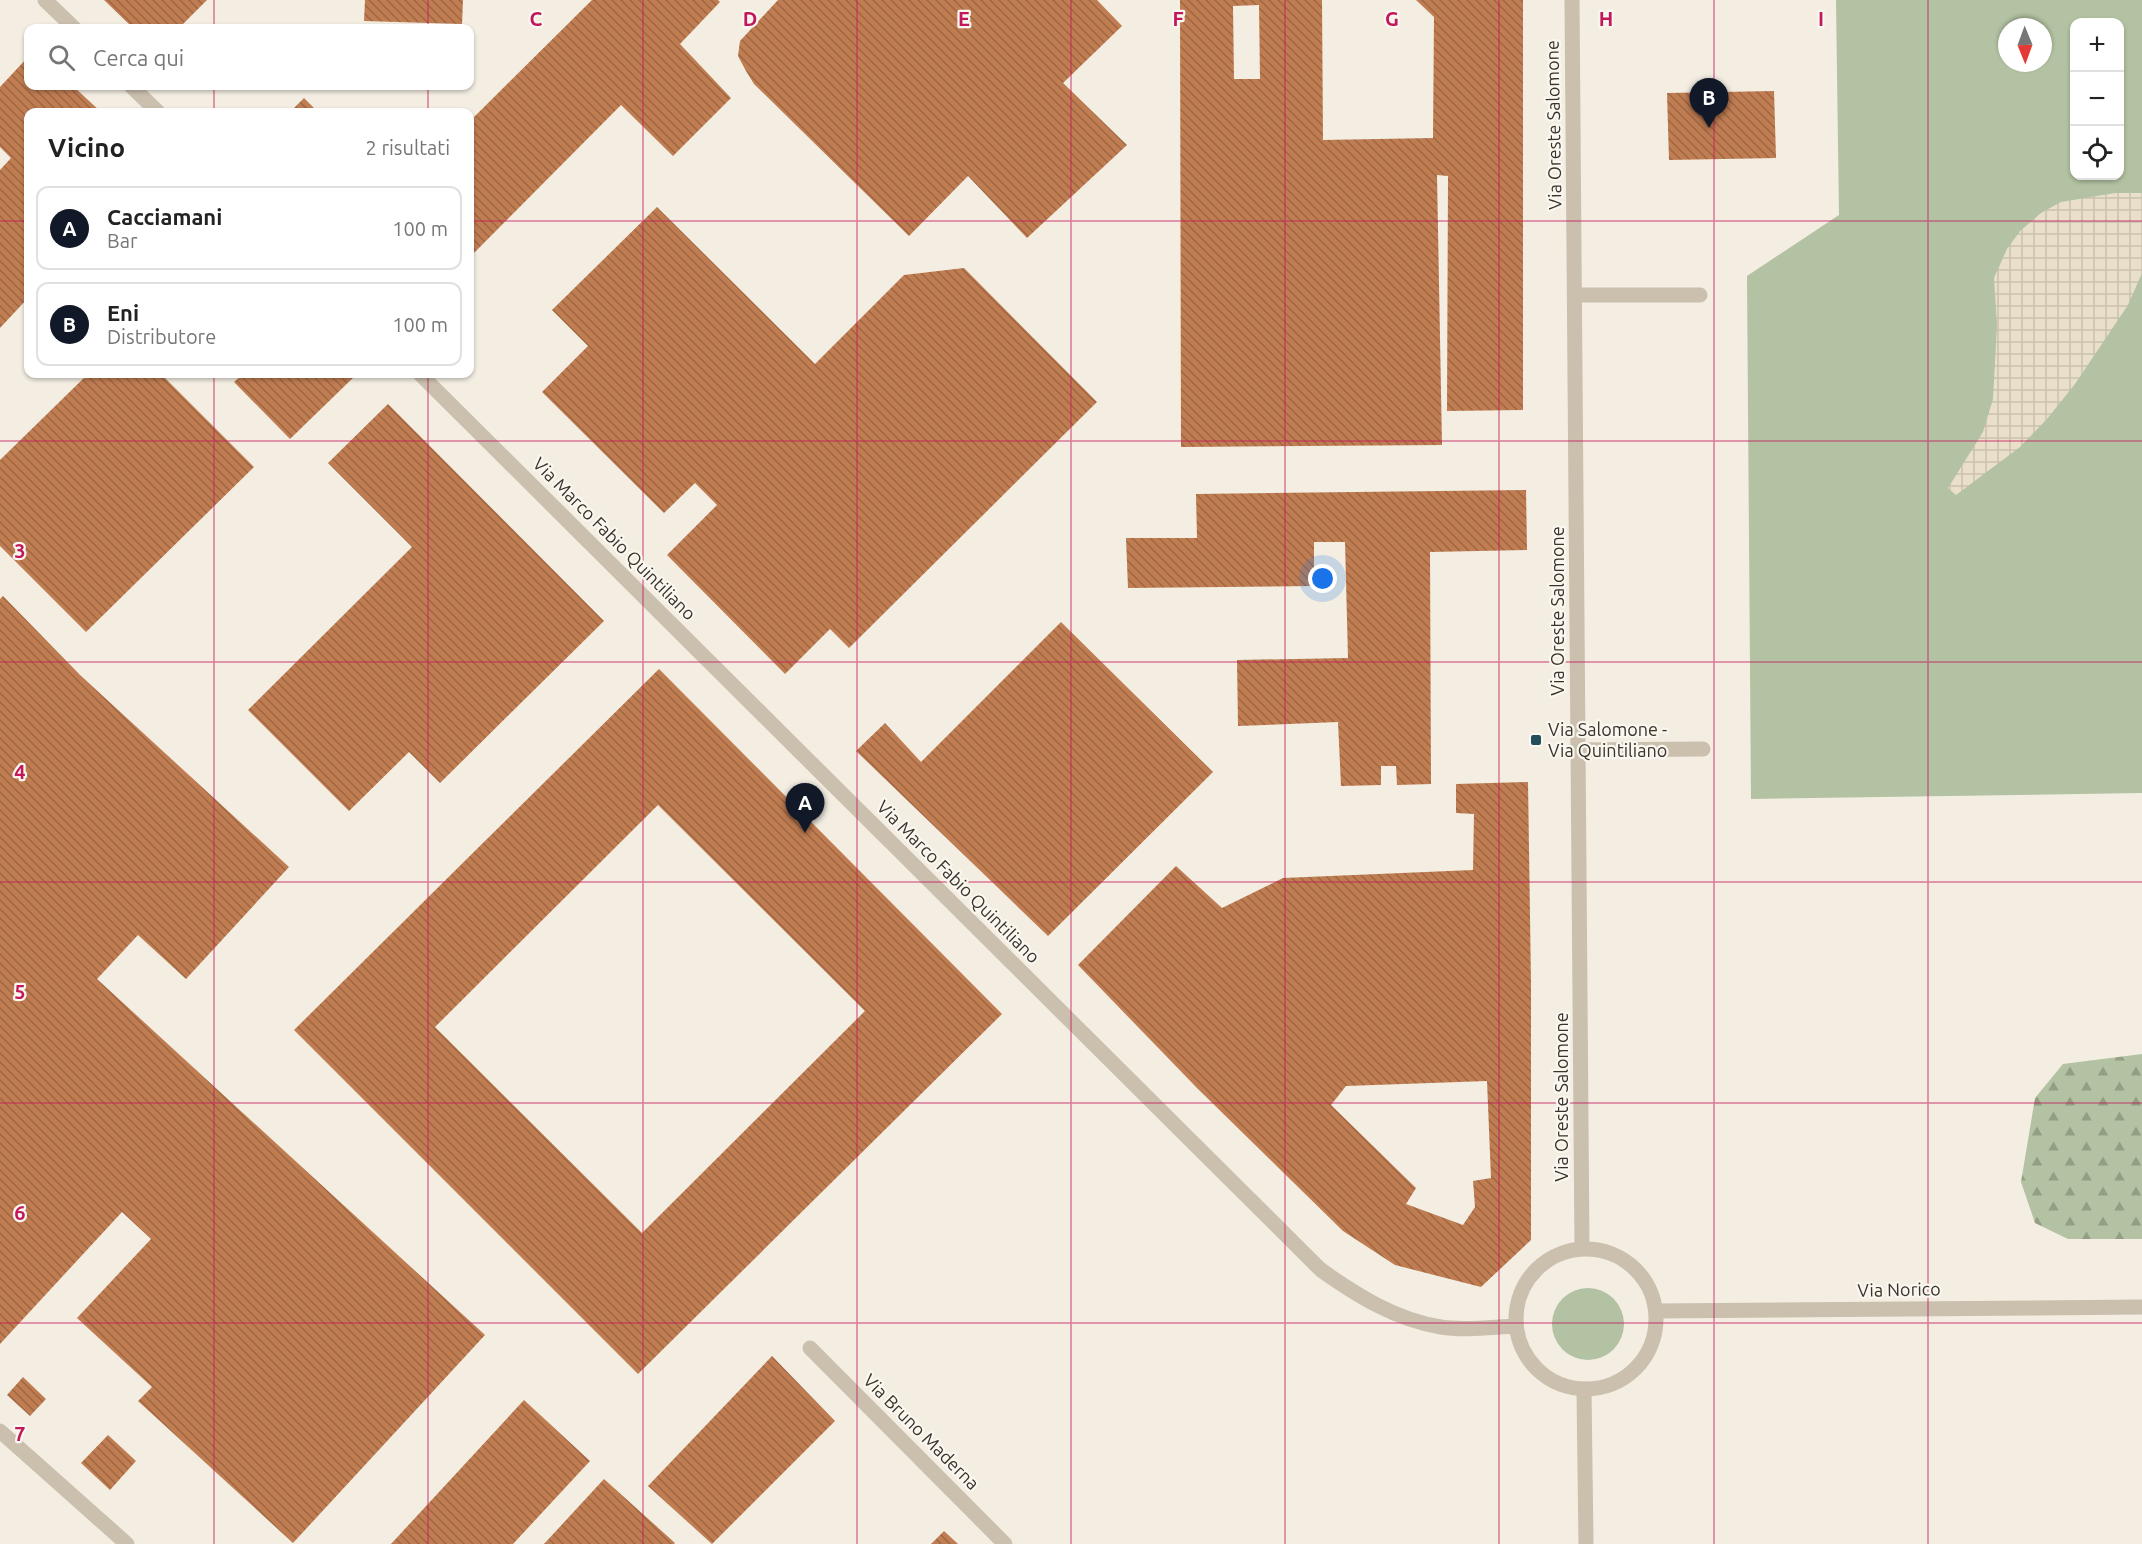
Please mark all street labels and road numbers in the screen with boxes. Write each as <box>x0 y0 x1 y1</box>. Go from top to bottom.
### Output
street label: Via Oreste Salomone <box>1542 40 1564 210</box>
street label: Via Marco Fabio Quintiliano <box>529 453 700 624</box>
street label: Via Oreste Salomone <box>1547 526 1567 696</box>
street label: Via Marco Fabio Quintiliano <box>873 796 1044 967</box>
street label: Via Oreste Salomone <box>1551 1012 1571 1182</box>
street label: Via Norico <box>1857 1278 1941 1300</box>
street label: Via Bruno Maderna <box>860 1369 984 1493</box>

